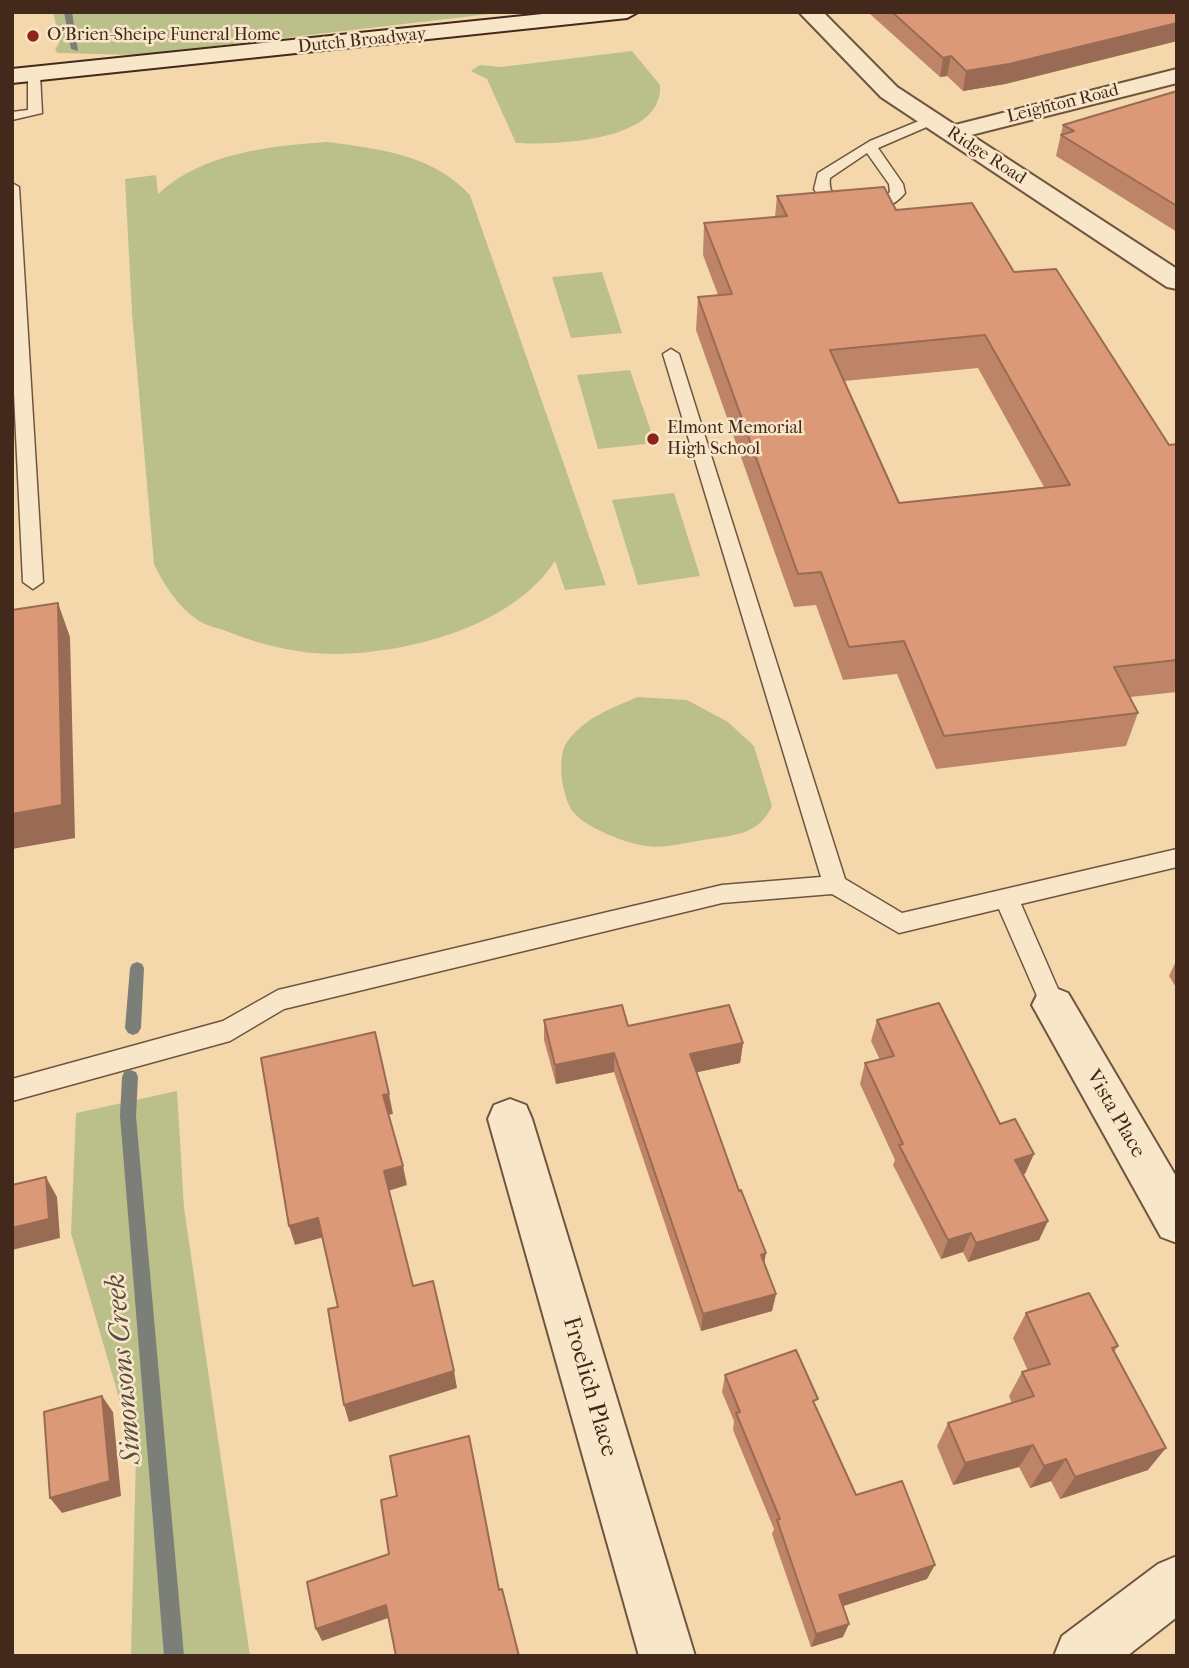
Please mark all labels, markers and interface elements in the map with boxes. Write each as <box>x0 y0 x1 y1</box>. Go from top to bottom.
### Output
street label: Dutch Broadway <box>297 24 427 58</box>
place label: O'Brien-Sheipe Funeral Home <box>47 25 281 47</box>
marker: O'Brien-Sheipe Funeral Home <box>25 28 41 44</box>
street label: Leighton Road <box>1005 80 1121 128</box>
street label: Ridge Road <box>942 122 1030 190</box>
place label: Elmont Memorial High School <box>667 418 803 460</box>
marker: Elmont Memorial High School <box>645 431 661 447</box>
street label: Vista Place <box>1080 1066 1150 1162</box>
water label: Simonsons Creek <box>100 1272 150 1466</box>
street label: Froelich Place <box>555 1314 623 1460</box>

